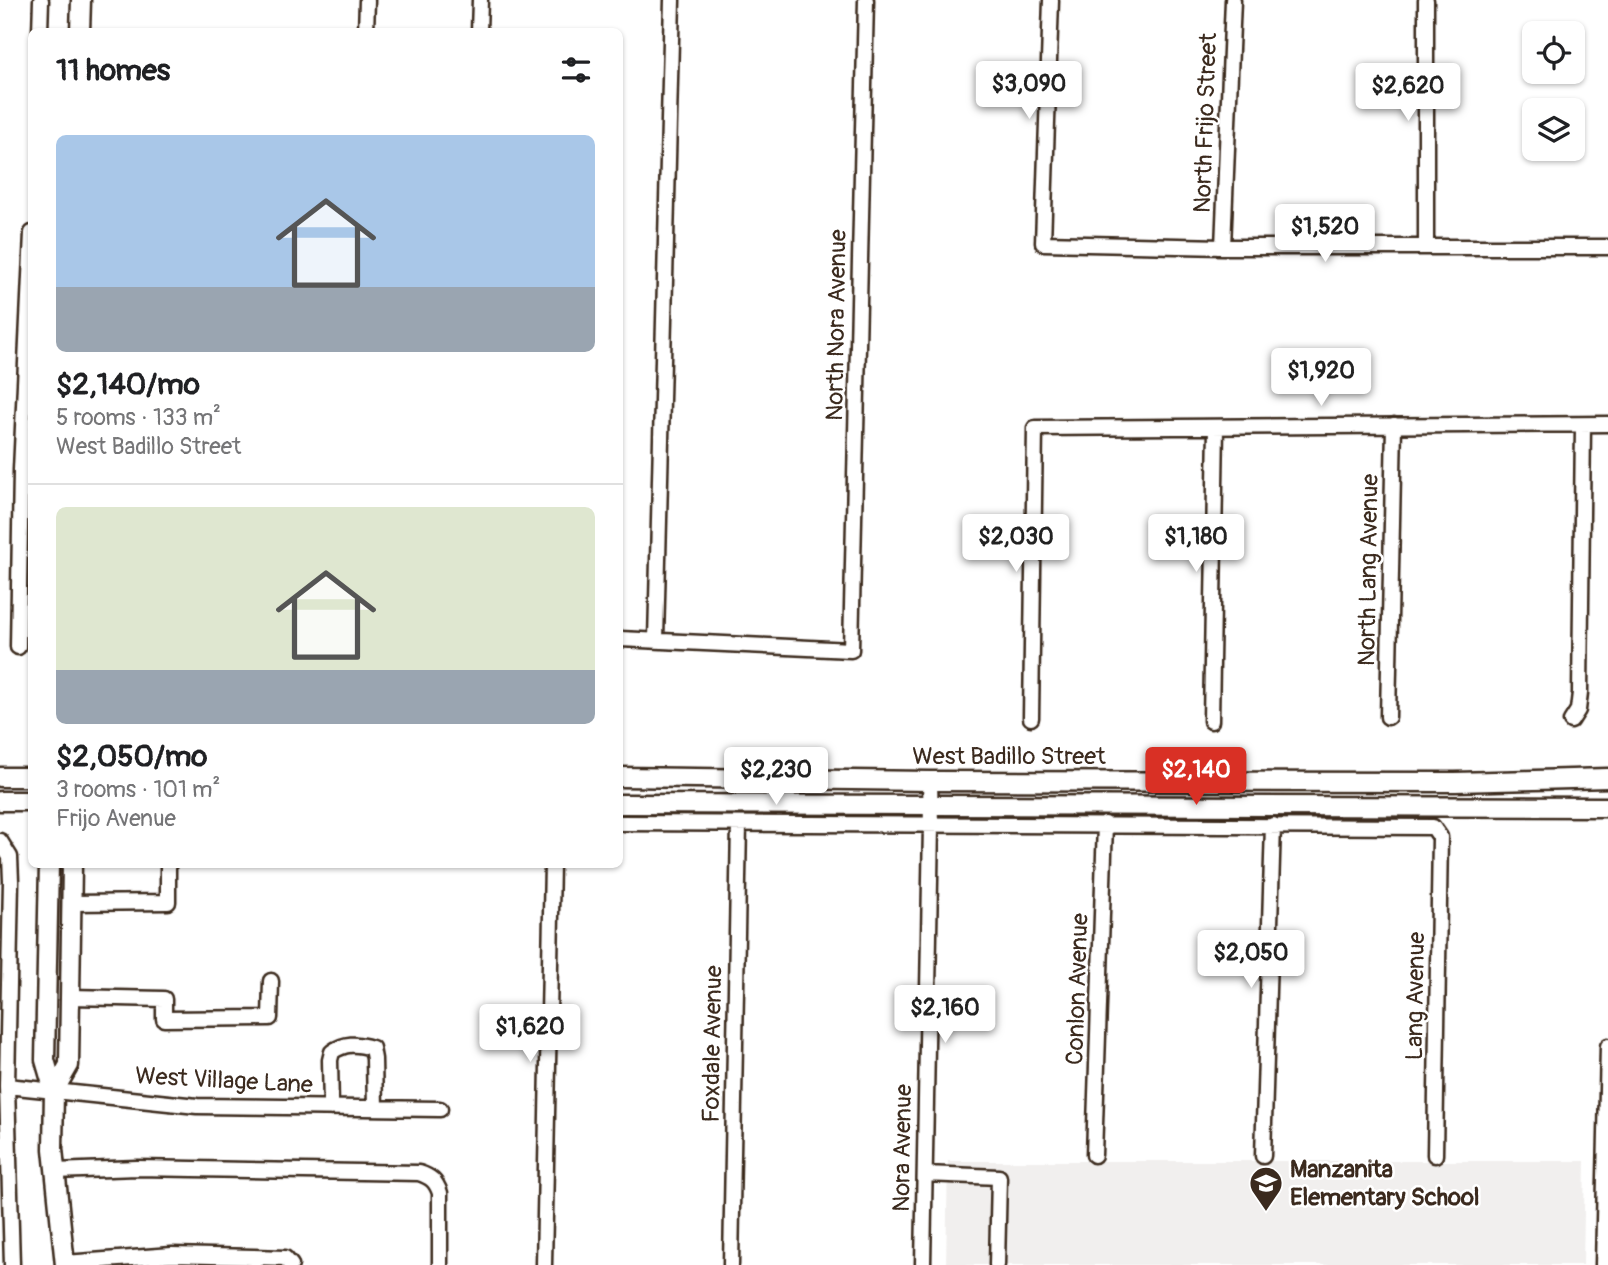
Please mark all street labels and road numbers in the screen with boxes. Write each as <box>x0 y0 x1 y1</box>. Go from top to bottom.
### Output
street label: North Frijo Street <box>1188 32 1223 214</box>
street label: North Nora Avenue <box>820 229 853 421</box>
street label: North Lang Avenue <box>1352 473 1385 666</box>
street label: West Badillo Street <box>912 742 1106 771</box>
street label: Conlon Avenue <box>1060 912 1095 1065</box>
street label: Lang Avenue <box>1400 931 1431 1061</box>
street label: Foxdale Avenue <box>697 965 728 1123</box>
street label: West Village Lane <box>135 1061 314 1100</box>
street label: Nora Avenue <box>887 1084 918 1212</box>

